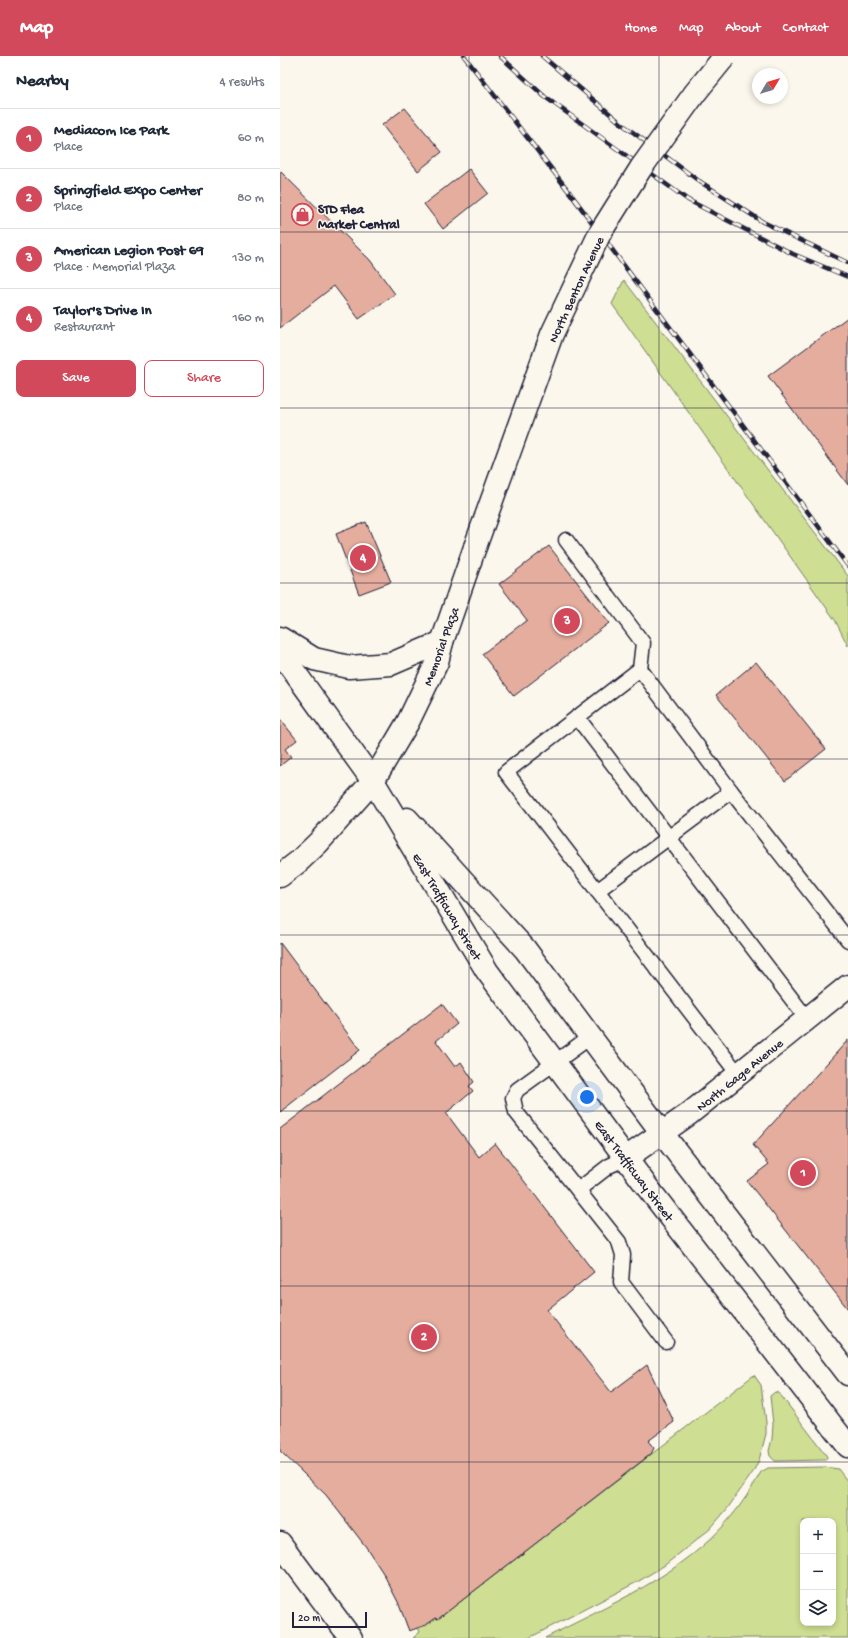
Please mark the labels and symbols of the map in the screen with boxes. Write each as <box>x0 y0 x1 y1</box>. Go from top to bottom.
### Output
north arrow <box>752 68 788 104</box>
shop icon: STD Flea Market Central <box>289 202 315 228</box>
place label: STD Flea Market Central <box>318 203 400 233</box>
street label: North Benton Avenue <box>546 234 609 345</box>
pin: 4 <box>350 543 376 573</box>
street label: Memorial Plaza <box>421 605 464 688</box>
pin: 3 <box>554 606 580 636</box>
street label: East Trafficway Street <box>408 851 485 965</box>
street label: North Gage Avenue <box>694 1036 787 1115</box>
your location <box>577 1087 597 1107</box>
street label: East Trafficway Street <box>590 1118 677 1226</box>
pin: 1 <box>790 1158 816 1188</box>
pin: 2 <box>411 1322 437 1352</box>
scale bar <box>292 1610 367 1629</box>

